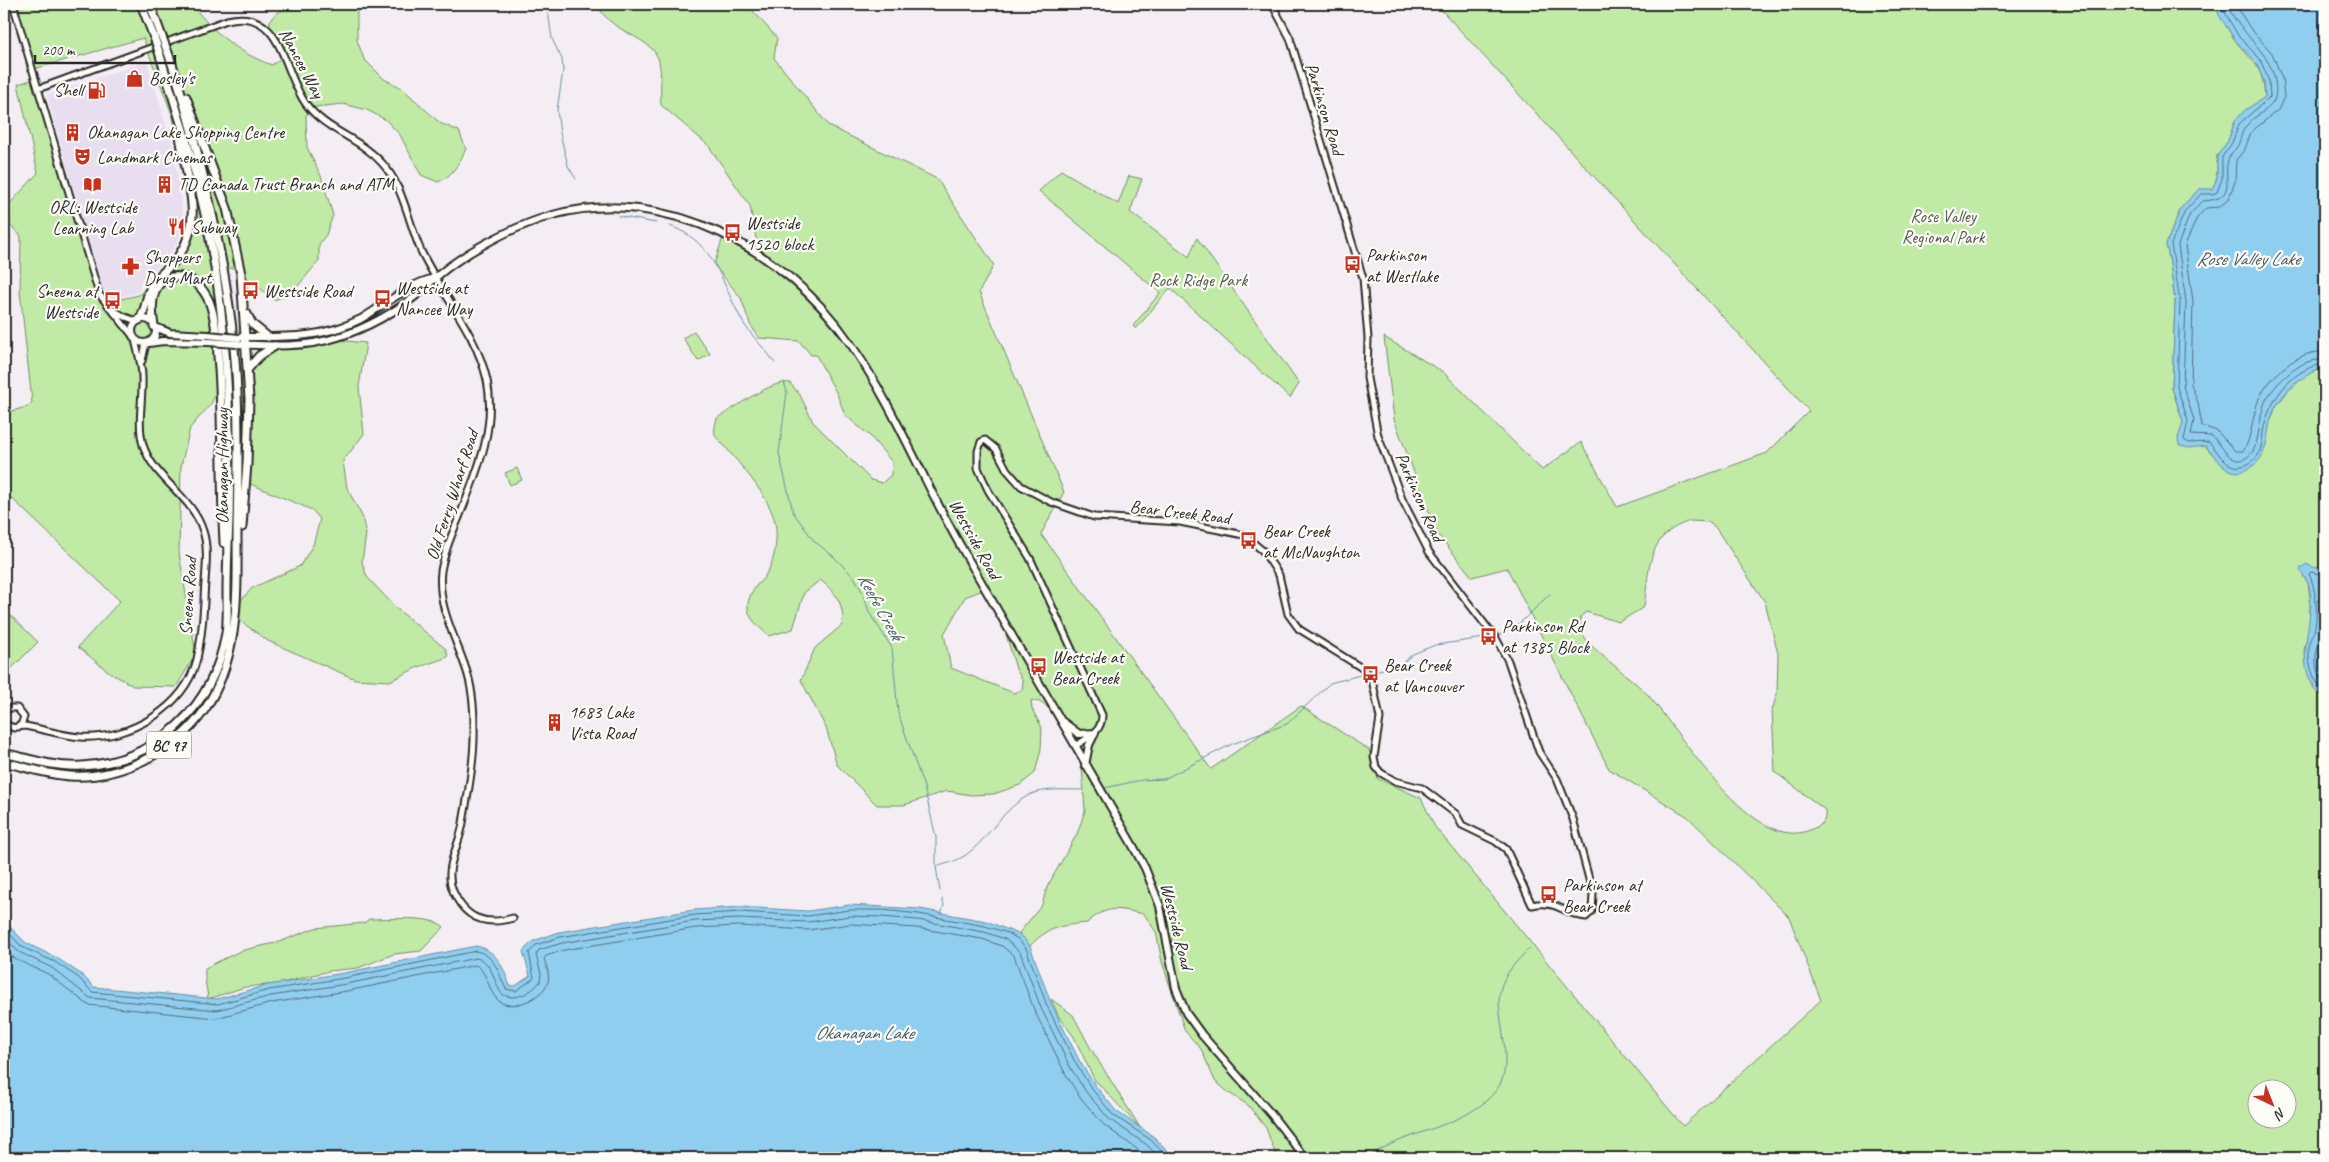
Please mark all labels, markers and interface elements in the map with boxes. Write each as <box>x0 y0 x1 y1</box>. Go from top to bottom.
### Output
street label: Nancee Way <box>274 24 330 103</box>
scale bar <box>35 32 175 64</box>
text: 200 m <box>42 41 76 60</box>
street label: Parkinson Road <box>1301 60 1350 160</box>
place label: Bosley's <box>149 67 196 89</box>
shop icon: Bosley's <box>125 68 145 88</box>
place label: Shell <box>54 79 86 101</box>
fuel station icon: Shell <box>87 80 107 100</box>
place label: Okanagan Lake Shopping Centre <box>87 121 285 143</box>
building icon: Okanagan Lake Shopping Centre <box>63 122 83 142</box>
place label: Landmark Cinemas <box>97 146 214 168</box>
theatre icon: Landmark Cinemas <box>73 147 93 167</box>
place label: TD Canada Trust Branch and ATM <box>178 173 395 195</box>
library icon: ORL: Westside Learning Lab <box>83 174 103 194</box>
building icon: TD Canada Trust Branch and ATM <box>154 174 174 194</box>
place label: ORL: Westside Learning Lab <box>49 196 138 239</box>
park label: Rose Valley Regional Park <box>1902 205 1986 248</box>
place label: Westside 1520 block <box>746 212 815 255</box>
place label: Subway <box>191 216 238 238</box>
restaurant icon: Subway <box>167 217 187 237</box>
bus stop icon: Westside 1520 block <box>722 223 742 243</box>
place label: Parkinson at Westlake <box>1366 244 1439 287</box>
place label: Shoppers Drug Mart <box>144 246 213 289</box>
water label: Rose Valley Lake <box>2197 247 2302 271</box>
bus stop icon: Parkinson at Westlake <box>1342 255 1362 275</box>
pharmacy icon: Shoppers Drug Mart <box>120 257 140 277</box>
park label: Rock Ridge Park <box>1149 269 1248 291</box>
place label: Westside at Nancee Way <box>396 277 474 320</box>
place label: Sneena at Westside <box>36 280 101 323</box>
place label: Westside Road <box>264 280 355 302</box>
bus stop icon: Westside Road <box>240 281 260 301</box>
bus stop icon: Westside at Nancee Way <box>372 288 392 308</box>
bus stop icon: Sneena at Westside <box>102 291 122 311</box>
street label: Okanagan Highway <box>211 406 233 524</box>
street label: Old Ferry Wharf Road <box>421 424 484 563</box>
street label: Parkinson Road <box>1391 449 1451 548</box>
street label: Westside Road <box>944 495 1007 585</box>
street label: Bear Creek Road <box>1129 495 1234 529</box>
place label: Bear Creek at McNaughton <box>1263 520 1361 563</box>
bus stop icon: Bear Creek at McNaughton <box>1239 531 1259 551</box>
street label: Sneena Road <box>174 553 202 636</box>
water label: Keefe Creek <box>852 569 910 648</box>
place label: Parkinson Rd at 1385 Block <box>1502 615 1590 658</box>
bus stop icon: Parkinson Rd at 1385 Block <box>1478 626 1498 646</box>
place label: Westside at Bear Creek <box>1052 646 1126 689</box>
place label: Bear Creek at Vancouver <box>1384 654 1465 697</box>
bus stop icon: Westside at Bear Creek <box>1028 657 1048 677</box>
bus stop icon: Bear Creek at Vancouver <box>1360 665 1380 685</box>
place label: 1683 Lake Vista Road <box>569 701 638 744</box>
building icon: 1683 Lake Vista Road <box>545 712 565 732</box>
road number: BC 97 <box>146 732 192 758</box>
place label: Parkinson at Bear Creek <box>1563 874 1645 917</box>
street label: Westside Road <box>1156 881 1199 974</box>
bus stop icon: Parkinson at Bear Creek <box>1539 885 1559 905</box>
water label: Okanagan Lake <box>815 1021 916 1045</box>
north arrow <box>2246 1080 2296 1130</box>
text: N <box>2270 1104 2289 1124</box>

